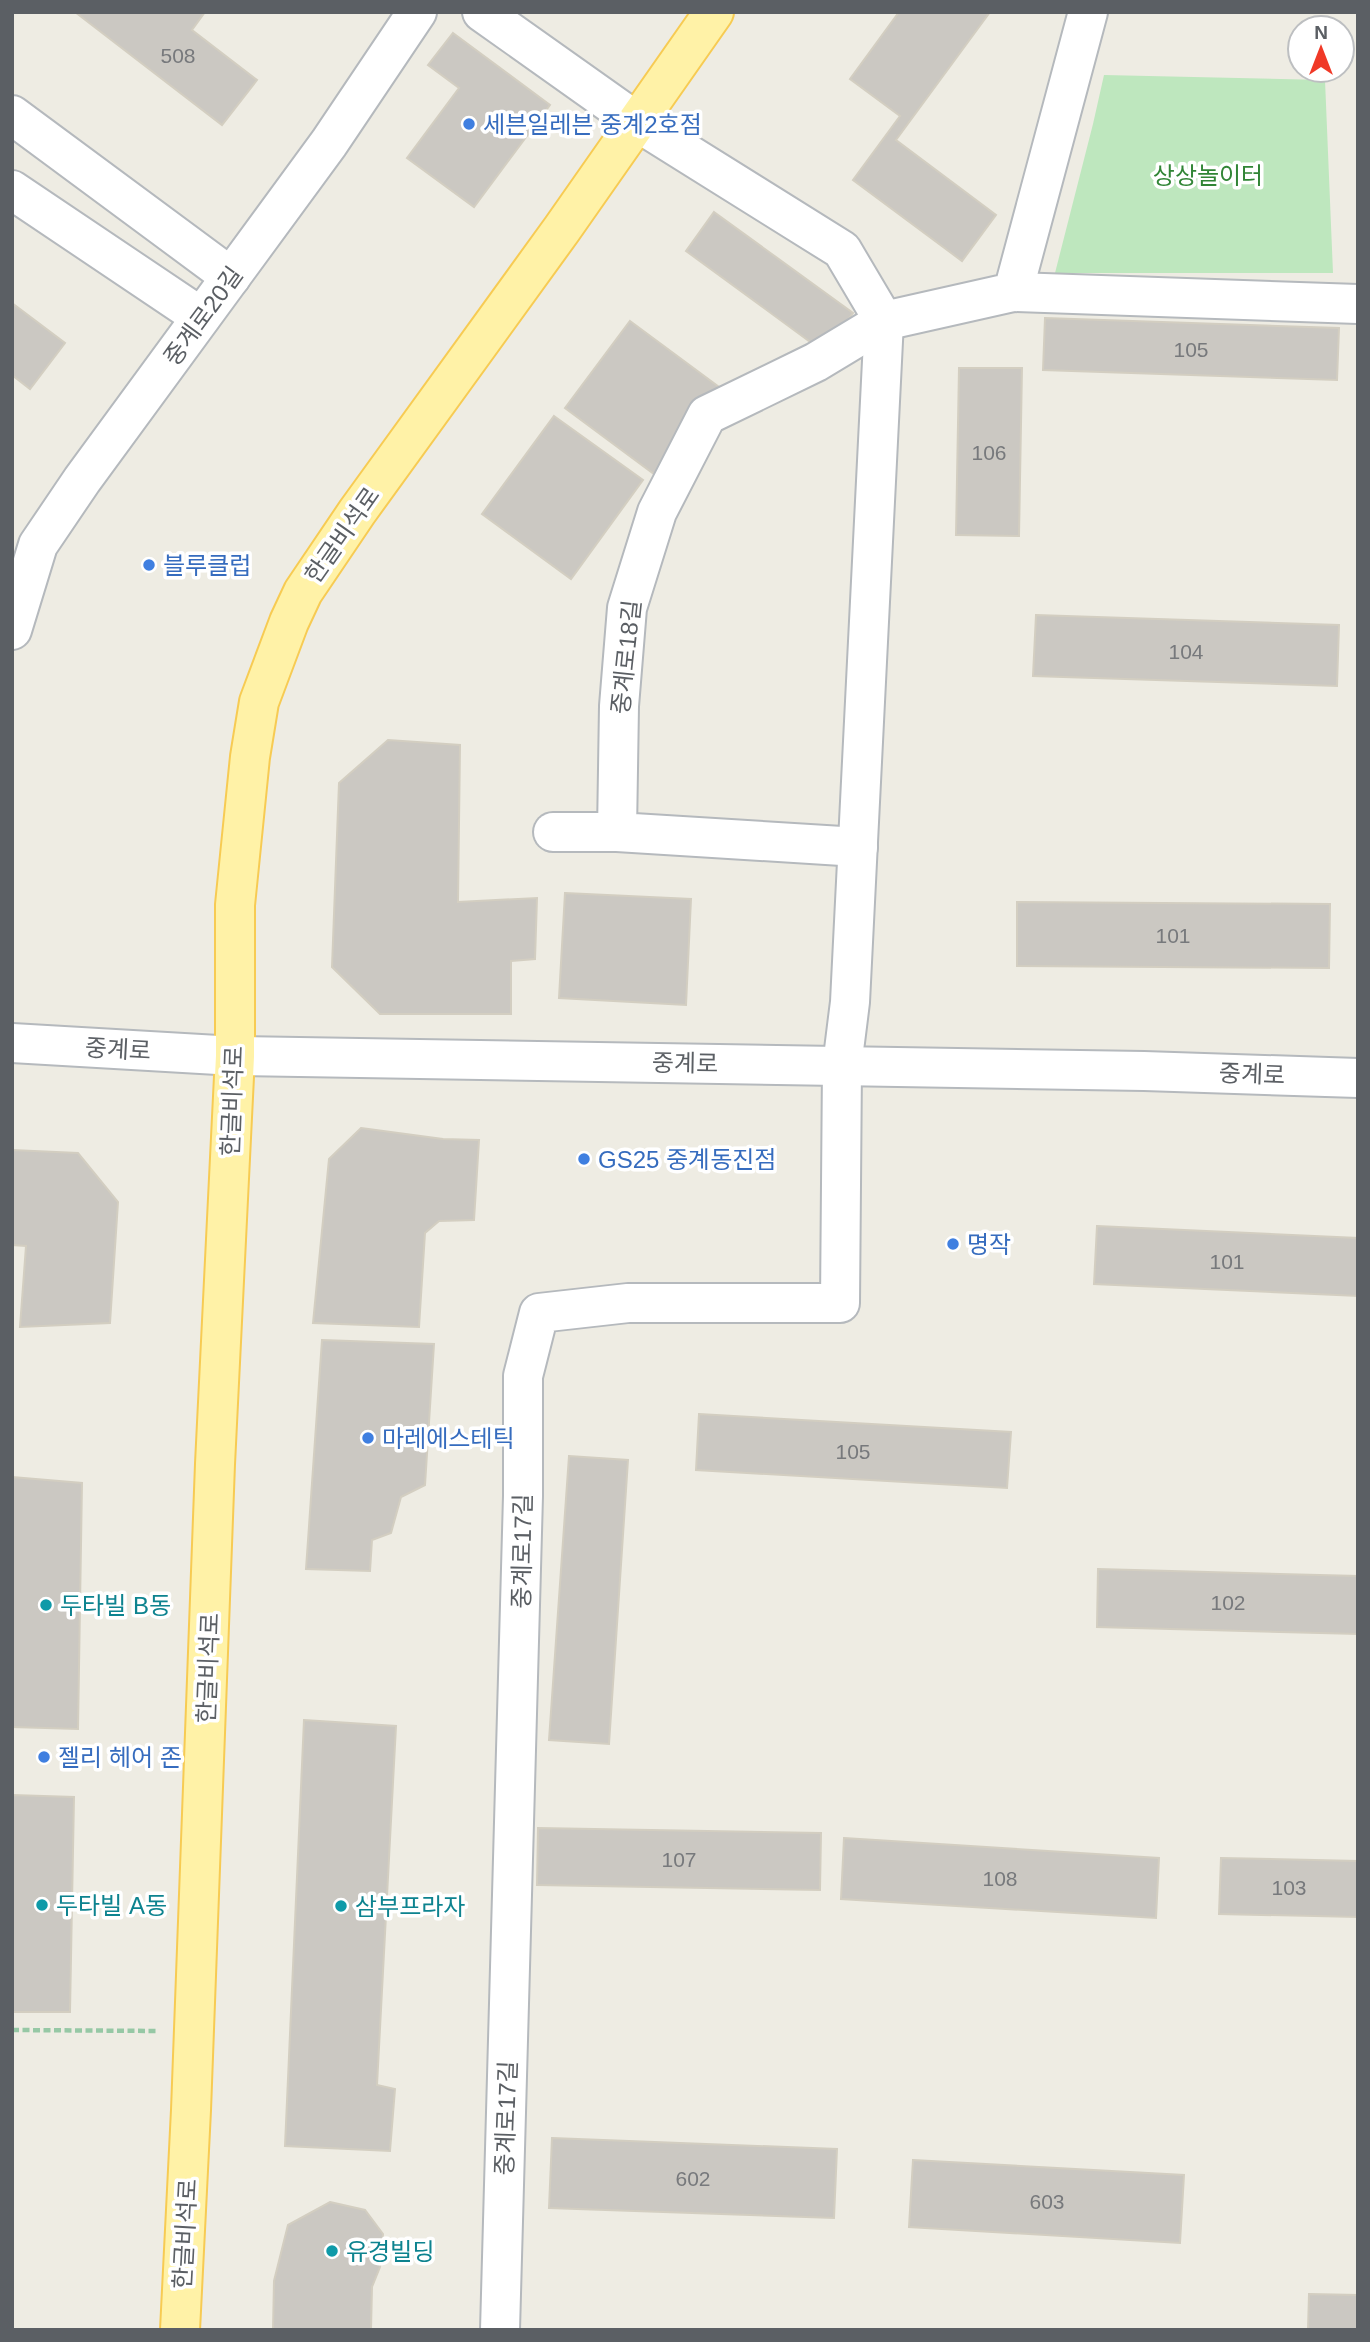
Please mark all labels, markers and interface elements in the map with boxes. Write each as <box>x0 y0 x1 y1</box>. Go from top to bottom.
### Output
north arrow <box>1286 14 1356 84</box>
text: N <box>1314 22 1328 43</box>
house number: 508 <box>160 44 196 67</box>
place label: 세븐일레븐 중계2호점 <box>483 111 702 138</box>
marker: 세븐일레븐 중계2호점 <box>461 116 477 132</box>
park label: 상상놀이터 <box>1153 162 1263 189</box>
street label: 중계로20길 <box>158 262 248 370</box>
house number: 105 <box>1173 338 1209 361</box>
house number: 106 <box>971 441 1007 464</box>
street label: 한글비석로 <box>299 482 385 588</box>
place label: 블루클럽 <box>163 552 251 579</box>
marker: 블루클럽 <box>141 557 157 573</box>
street label: 중계로18길 <box>607 598 645 716</box>
house number: 104 <box>1168 640 1204 663</box>
house number: 101 <box>1155 924 1191 947</box>
street label: 중계로 <box>84 1034 152 1064</box>
street label: 한글비석로 <box>217 1045 247 1157</box>
street label: 중계로 <box>652 1049 718 1077</box>
street label: 중계로 <box>1218 1059 1286 1089</box>
place label: GS25 중계동진점 <box>598 1146 776 1173</box>
marker: GS25 중계동진점 <box>576 1151 592 1167</box>
place label: 명작 <box>967 1231 1011 1258</box>
marker: 명작 <box>945 1236 961 1252</box>
house number: 101 <box>1209 1250 1245 1273</box>
place label: 마레에스테틱 <box>382 1425 514 1452</box>
marker: 마레에스테틱 <box>360 1430 376 1446</box>
house number: 105 <box>835 1440 871 1463</box>
street label: 중계로17길 <box>507 1493 537 1609</box>
house number: 102 <box>1210 1591 1246 1614</box>
place label: 두타빌 B동 <box>60 1592 171 1619</box>
marker: 두타빌 B동 <box>38 1597 54 1613</box>
street label: 한글비석로 <box>193 1612 223 1724</box>
place label: 젤리 헤어 존 <box>58 1744 182 1771</box>
marker: 젤리 헤어 존 <box>36 1749 52 1765</box>
house number: 107 <box>661 1848 697 1871</box>
house number: 108 <box>982 1867 1018 1890</box>
house number: 103 <box>1271 1876 1307 1899</box>
place label: 두타빌 A동 <box>56 1892 167 1919</box>
place label: 삼부프라자 <box>355 1893 465 1920</box>
marker: 두타빌 A동 <box>34 1897 50 1913</box>
marker: 삼부프라자 <box>333 1898 349 1914</box>
street label: 중계로17길 <box>491 2060 521 2176</box>
house number: 602 <box>675 2167 711 2190</box>
street label: 한글비석로 <box>169 2178 201 2290</box>
house number: 603 <box>1029 2190 1065 2213</box>
place label: 유경빌딩 <box>346 2238 434 2265</box>
marker: 유경빌딩 <box>324 2243 340 2259</box>

